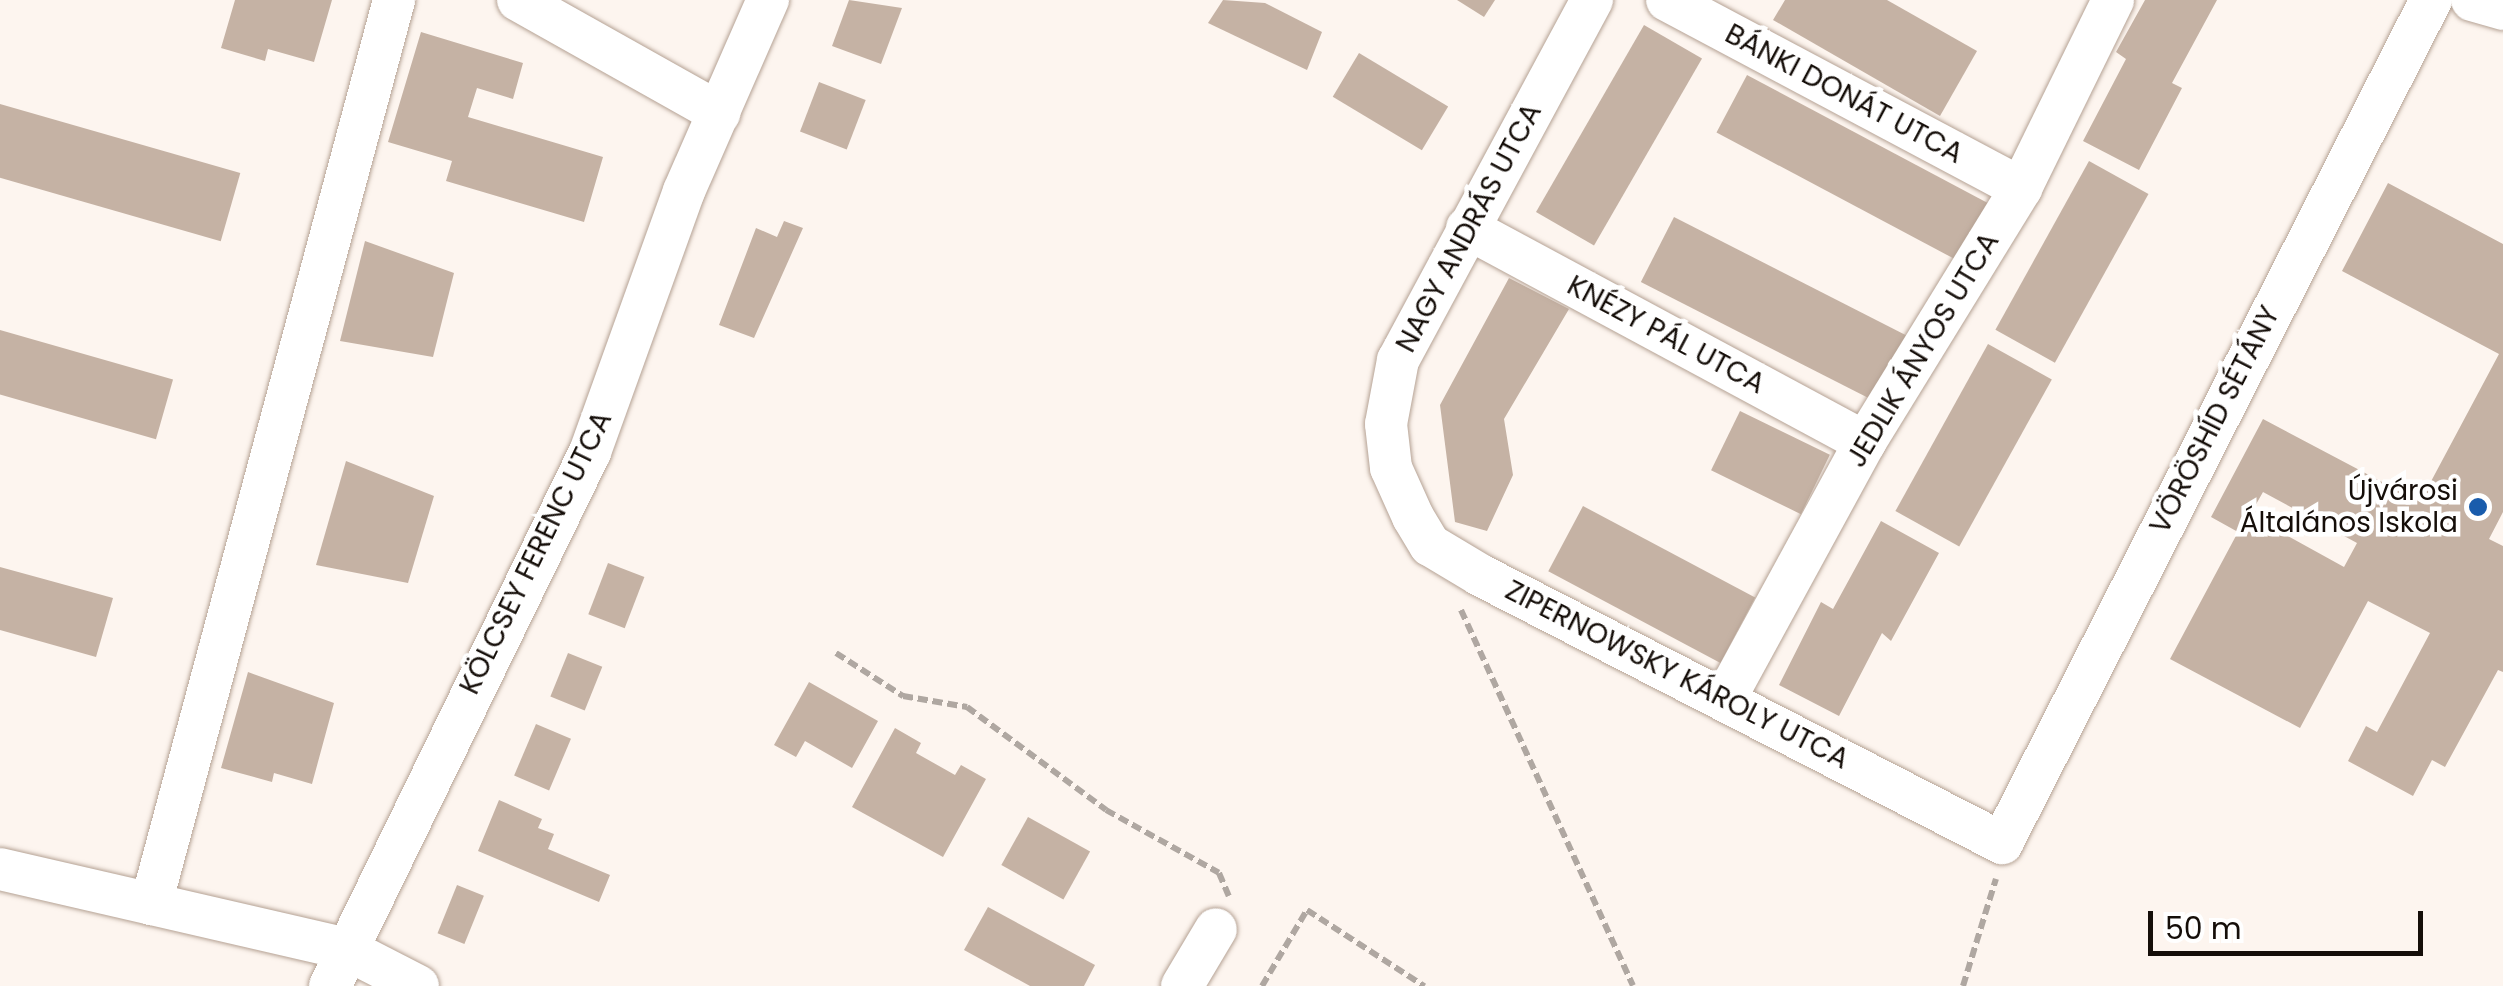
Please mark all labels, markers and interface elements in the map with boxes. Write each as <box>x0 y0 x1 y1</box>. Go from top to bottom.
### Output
street label: BÁNKI DONÁT UTCA <box>1719 17 1969 171</box>
street label: NAGY ANDRÁS UTCA <box>1389 98 1549 358</box>
street label: JEDLIK ÁNYOS UTCA <box>1840 227 2006 473</box>
street label: KNÉZY PÁL UTCA <box>1561 269 1771 401</box>
street label: VÖRÖSHÍD SÉTÁNY <box>2143 301 2287 539</box>
street label: KÖLCSEY FERENC UTCA <box>453 406 619 700</box>
place label: Újvárosi Általános Iskola <box>2240 474 2458 540</box>
marker: Újvárosi Általános Iskola <box>2467 496 2489 518</box>
street label: ZIPERNOWSKY KÁROLY UTCA <box>1500 574 1854 776</box>
scale bar <box>2153 891 2428 953</box>
text: 50 m <box>2165 907 2242 950</box>

